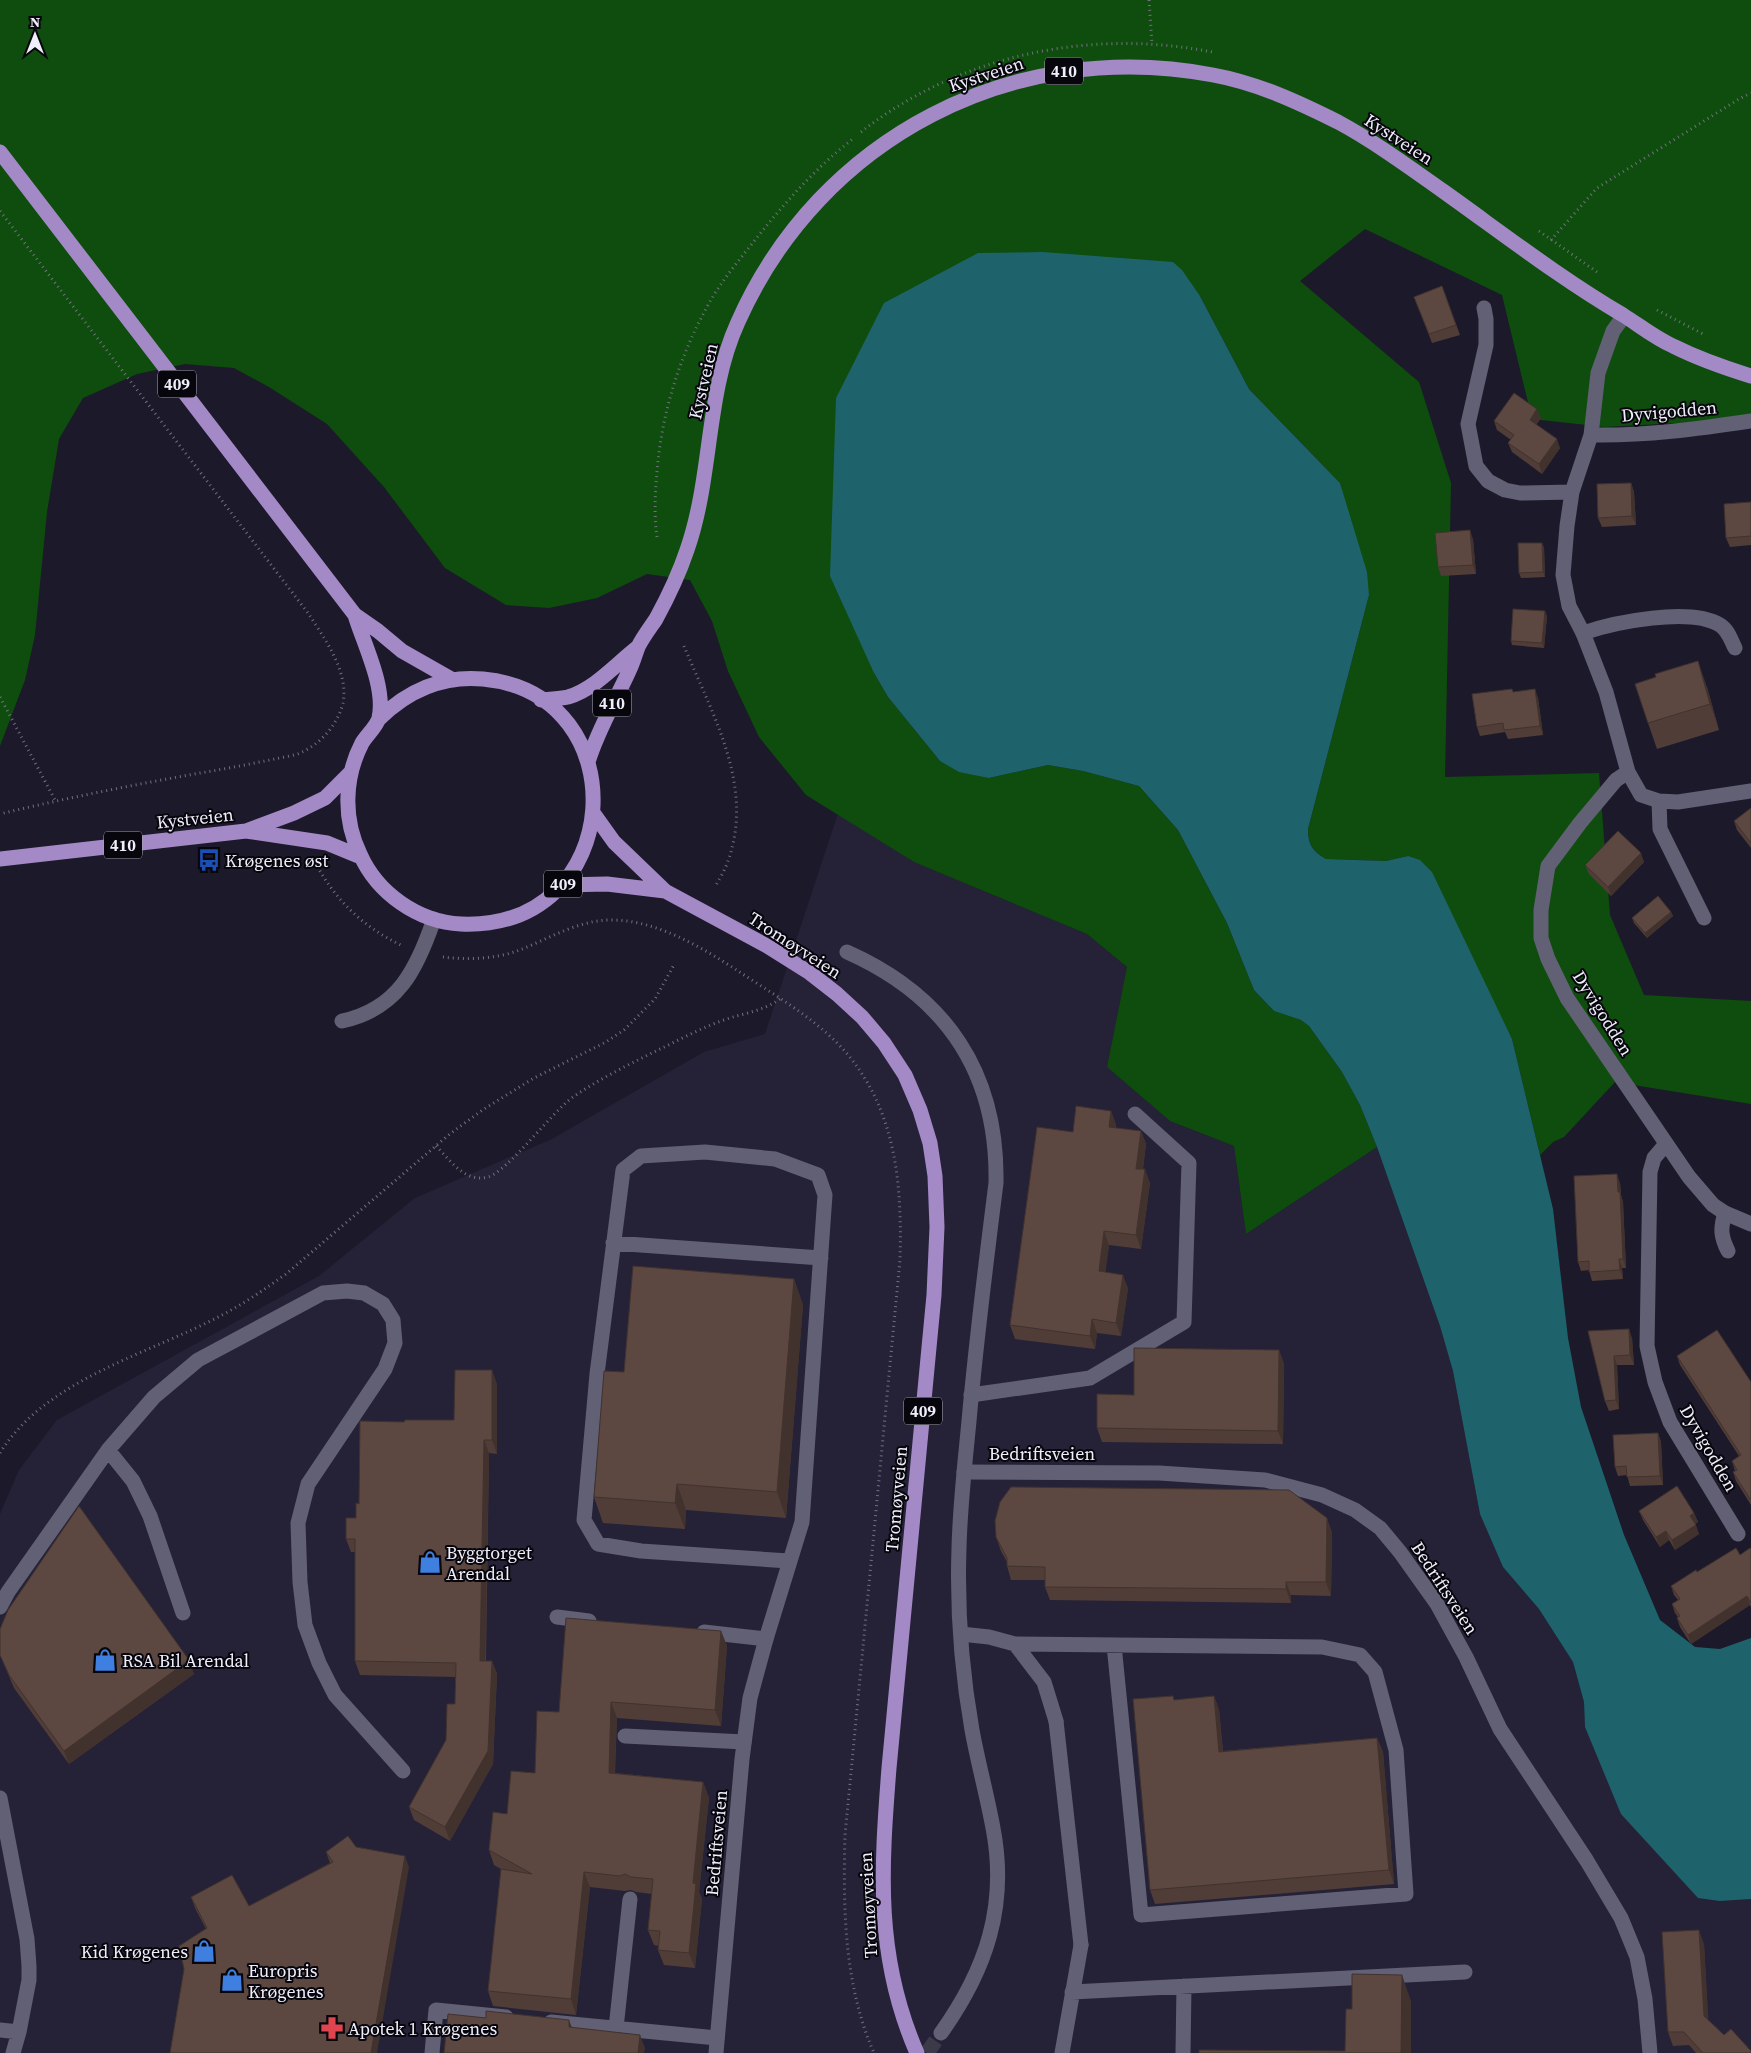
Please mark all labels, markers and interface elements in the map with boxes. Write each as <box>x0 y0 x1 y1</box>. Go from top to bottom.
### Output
north arrow <box>10 10 60 60</box>
text: N <box>30 12 40 32</box>
street label: Kystveien <box>945 50 1027 98</box>
road number: 410 <box>1045 58 1083 84</box>
street label: Kystveien <box>1360 107 1438 171</box>
street label: Kystveien <box>682 340 724 422</box>
road number: 409 <box>158 370 196 398</box>
street label: Dyvigodden <box>1620 394 1718 428</box>
road number: 410 <box>593 690 631 716</box>
street label: Kystveien <box>155 802 235 834</box>
road number: 410 <box>104 832 142 858</box>
bus stop icon: Krøgenes øst <box>196 847 222 873</box>
place label: Krøgenes øst <box>225 848 328 873</box>
road number: 409 <box>544 871 582 898</box>
street label: Tromøyveien <box>744 906 846 984</box>
street label: Dyvigodden <box>1567 966 1639 1060</box>
road number: 409 <box>904 1398 942 1424</box>
street label: Dyvigodden <box>1674 1400 1744 1496</box>
street label: Bedriftsveien <box>989 1441 1095 1466</box>
street label: Tromøyveien <box>879 1445 913 1553</box>
street label: Bedriftsveien <box>1406 1537 1485 1640</box>
place label: Byggtorget Arendal <box>446 1540 532 1586</box>
shop icon: Byggtorget Arendal <box>417 1549 443 1575</box>
shop icon: RSA Bil Arendal <box>92 1647 118 1673</box>
place label: RSA Bil Arendal <box>122 1648 249 1673</box>
street label: Bedriftsveien <box>699 1789 733 1897</box>
street label: Tromøyveien <box>853 1851 883 1959</box>
shop icon: Kid Krøgenes <box>191 1938 217 1964</box>
place label: Kid Krøgenes <box>81 1939 188 1964</box>
place label: Europris Krøgenes <box>248 1958 324 2004</box>
shop icon: Europris Krøgenes <box>219 1967 245 1993</box>
pharmacy icon: Apotek 1 Krøgenes <box>319 2015 345 2041</box>
place label: Apotek 1 Krøgenes <box>348 2016 497 2041</box>

